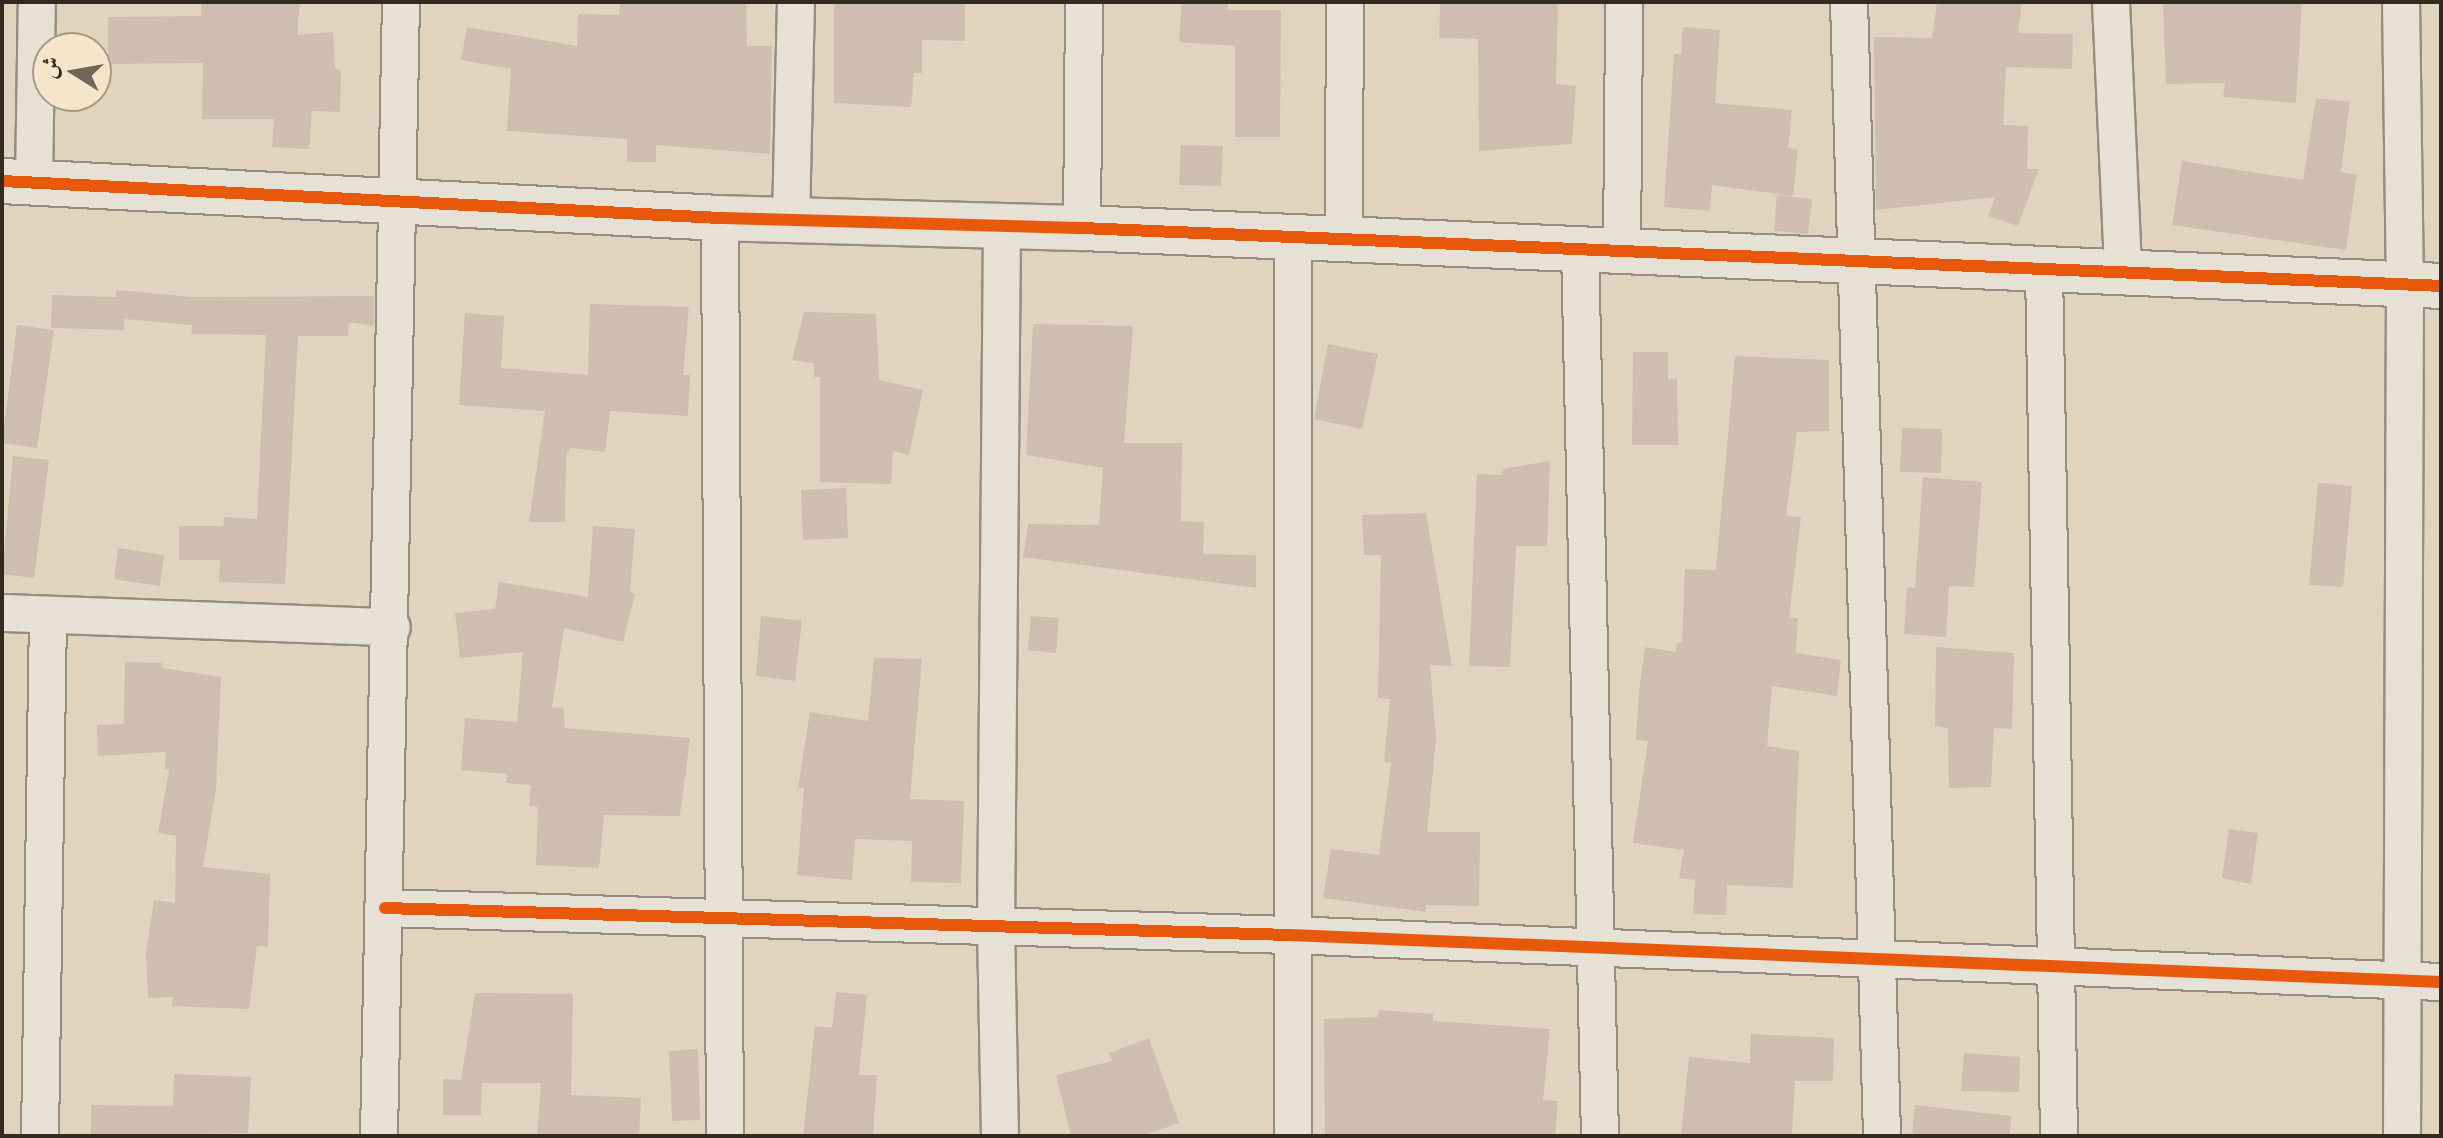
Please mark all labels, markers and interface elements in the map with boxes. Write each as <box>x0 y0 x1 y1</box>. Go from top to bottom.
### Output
north arrow <box>32 32 112 112</box>
text: ش <box>34 54 67 81</box>

